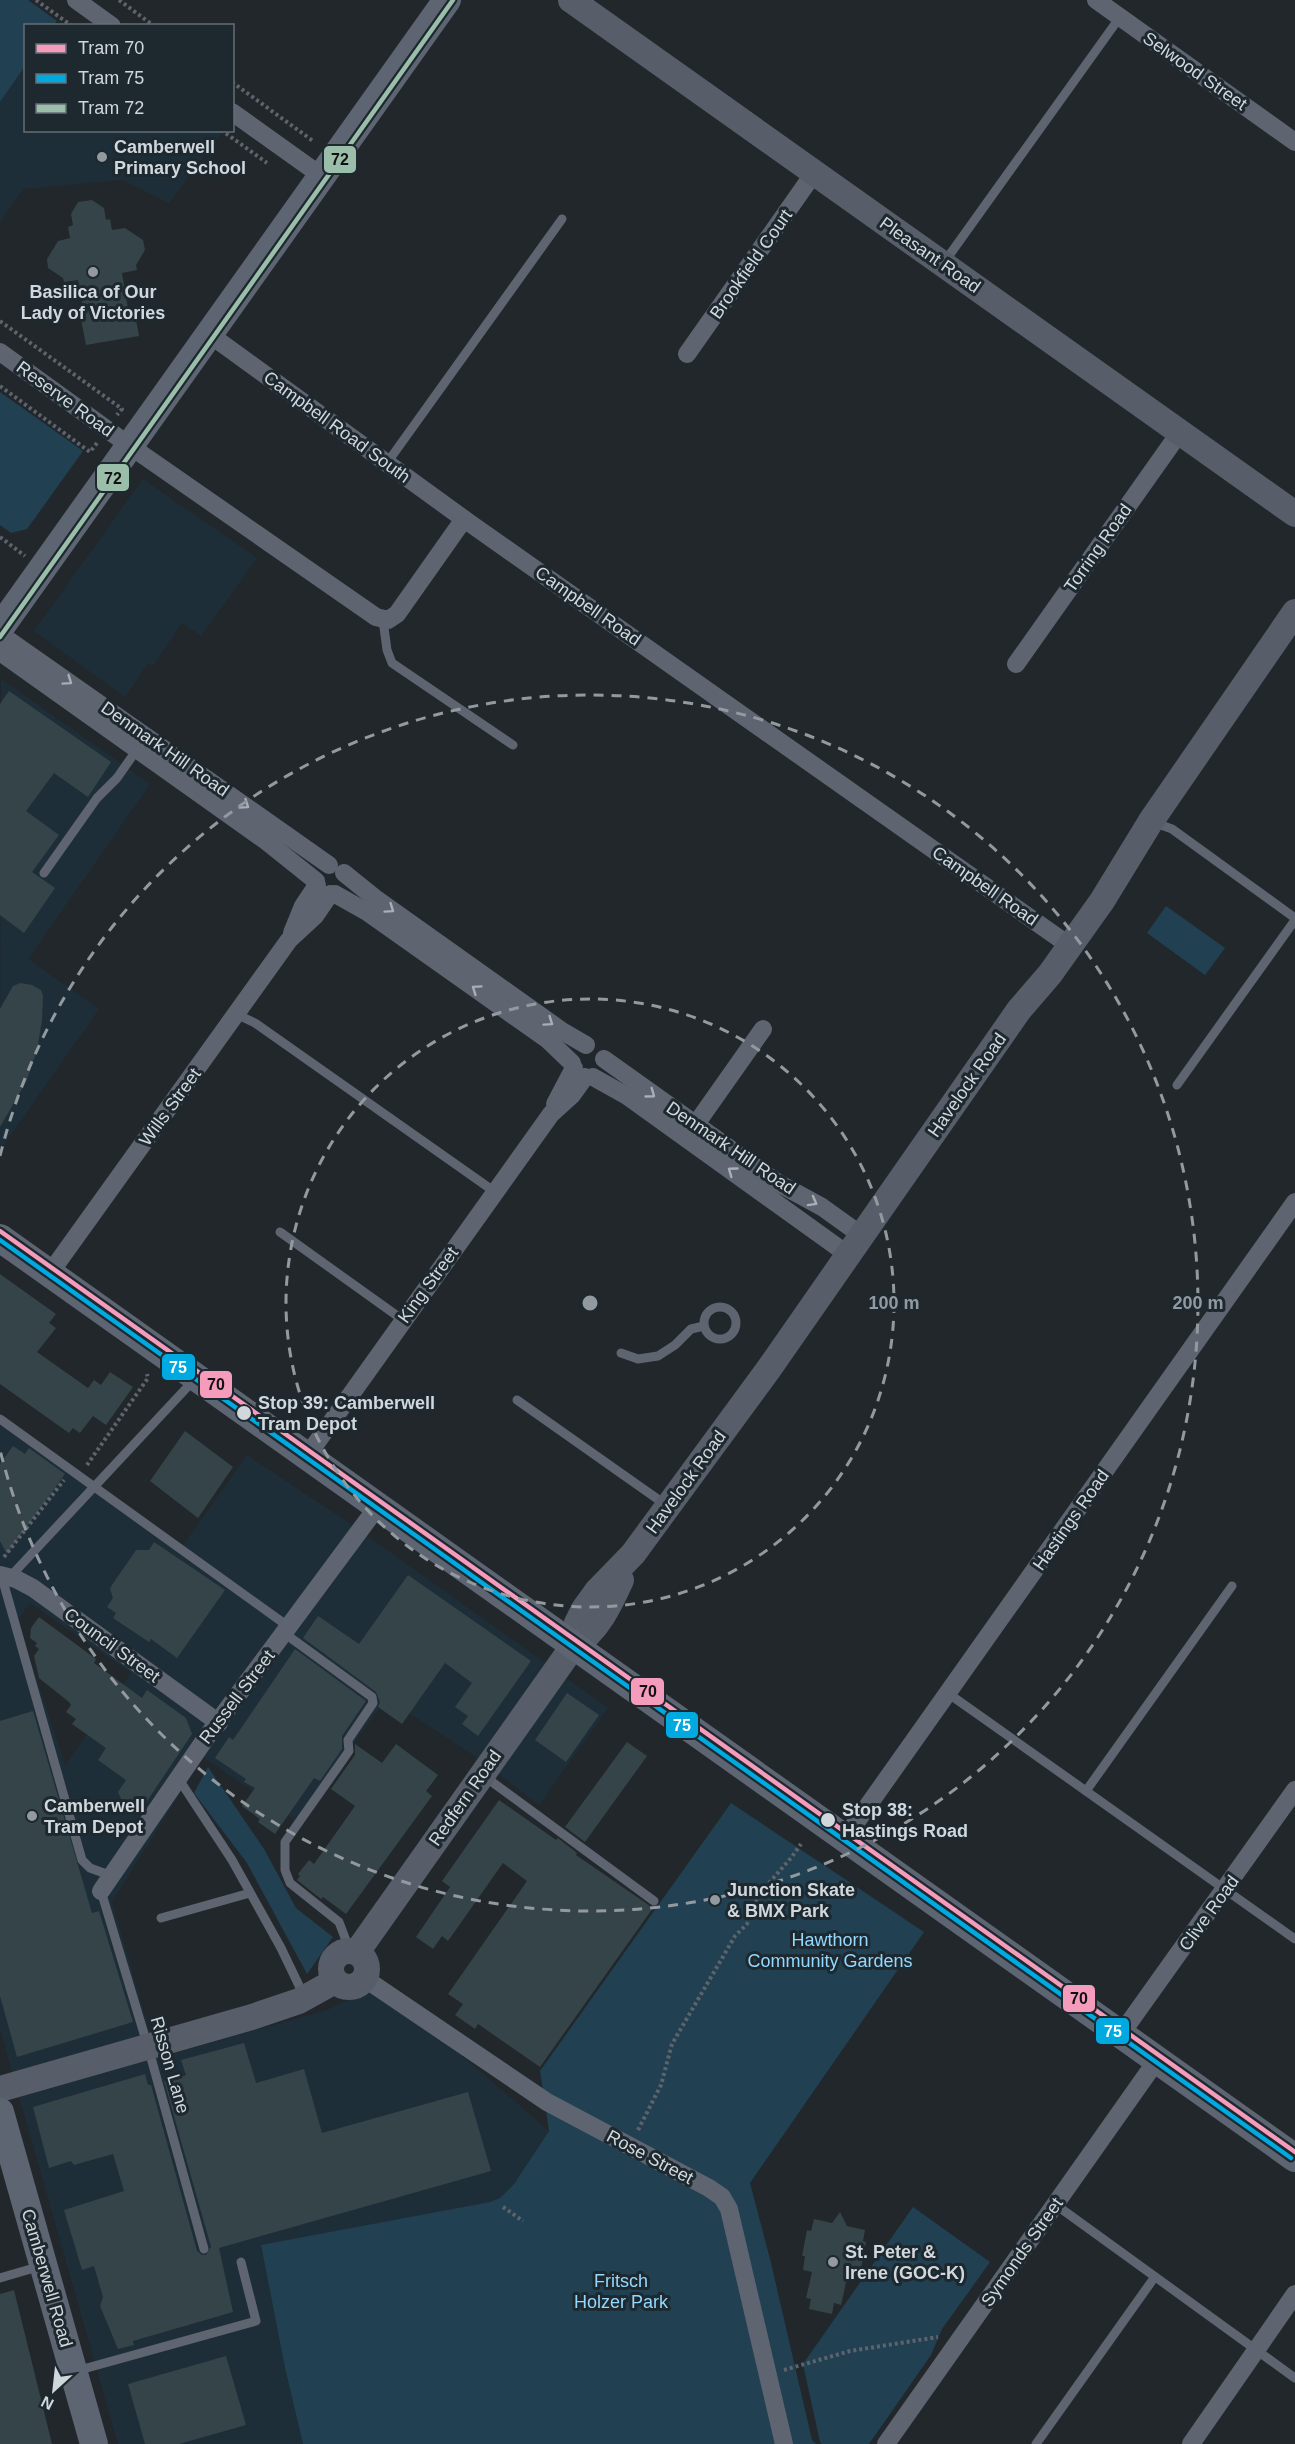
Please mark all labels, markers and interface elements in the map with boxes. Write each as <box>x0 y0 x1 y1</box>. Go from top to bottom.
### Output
legend <box>24 24 234 132</box>
street label: Selwood Street <box>1139 28 1251 114</box>
text: Tram 70 <box>78 38 144 58</box>
text: Tram 75 <box>78 68 144 88</box>
text: Tram 72 <box>78 98 144 118</box>
place label: Camberwell Primary School <box>114 137 246 178</box>
line badge: 72 <box>323 145 357 174</box>
marker: Camberwell Primary School <box>95 150 109 164</box>
text: 72 <box>331 151 349 168</box>
street label: Brookfield Court <box>706 205 796 323</box>
street label: Pleasant Road <box>876 213 984 297</box>
marker: Basilica of Our Lady of Victories <box>86 265 100 279</box>
place label: Basilica of Our Lady of Victories <box>21 282 165 323</box>
street label: Reserve Road <box>13 357 117 441</box>
street label: Campbell Road South <box>260 367 414 487</box>
line badge: 72 <box>96 463 130 492</box>
text: 72 <box>104 470 122 487</box>
street label: Torring Road <box>1060 500 1136 596</box>
street label: Campbell Road <box>531 562 645 650</box>
one-way arrow <box>62 674 73 685</box>
street label: Denmark Hill Road <box>97 697 233 801</box>
one-way arrow <box>238 798 249 809</box>
street label: Campbell Road <box>928 842 1042 930</box>
one-way arrow <box>384 902 395 913</box>
one-way arrow <box>471 985 482 996</box>
one-way arrow <box>543 1015 554 1026</box>
street label: Havelock Road <box>924 1029 1010 1141</box>
street label: Wills Street <box>135 1064 205 1150</box>
one-way arrow <box>645 1087 656 1098</box>
street label: Denmark Hill Road <box>663 1097 799 1199</box>
one-way arrow <box>727 1167 738 1178</box>
one-way arrow <box>807 1195 817 1206</box>
street label: King Street <box>394 1243 462 1327</box>
centre of rings <box>580 1293 600 1313</box>
text: 100 m <box>868 1293 920 1313</box>
text: 200 m <box>1172 1293 1224 1313</box>
line badge: 75 <box>161 1353 196 1381</box>
text: 75 <box>169 1359 187 1376</box>
line badge: 70 <box>199 1370 233 1399</box>
text: 70 <box>207 1376 225 1393</box>
place label: Stop 39: Camberwell Tram Depot <box>258 1393 435 1434</box>
marker: Stop 39: Camberwell Tram Depot <box>235 1404 253 1422</box>
street label: Havelock Road <box>642 1427 730 1537</box>
street label: Hastings Road <box>1029 1466 1113 1574</box>
street label: Council Street <box>60 1604 164 1686</box>
street label: Russell Street <box>195 1646 279 1748</box>
line badge: 70 <box>630 1677 665 1706</box>
text: 70 <box>639 1683 657 1700</box>
line badge: 75 <box>665 1711 699 1739</box>
text: 75 <box>673 1717 691 1734</box>
street label: Redfern Road <box>425 1746 505 1850</box>
place label: Camberwell Tram Depot <box>44 1796 145 1837</box>
place label: Stop 38: Hastings Road <box>842 1800 968 1841</box>
marker: Camberwell Tram Depot <box>25 1809 39 1823</box>
marker: Stop 38: Hastings Road <box>819 1811 837 1829</box>
street label: Clive Road <box>1175 1872 1243 1954</box>
place label: Junction Skate & BMX Park <box>727 1880 855 1921</box>
marker: Junction Skate & BMX Park <box>708 1893 722 1907</box>
park label: Hawthorn Community Gardens <box>747 1930 913 1971</box>
line badge: 70 <box>1062 1984 1096 2013</box>
text: 70 <box>1070 1990 1088 2007</box>
street label: Risson Lane <box>147 2014 193 2116</box>
line badge: 75 <box>1095 2017 1130 2045</box>
text: 75 <box>1104 2023 1122 2040</box>
street label: Rose Street <box>603 2126 697 2188</box>
street label: Symonds Street <box>977 2194 1067 2310</box>
street label: Camberwell Road <box>18 2206 76 2350</box>
place label: St. Peter & Irene (GOC-K) <box>845 2242 965 2283</box>
marker: St. Peter & Irene (GOC-K) <box>826 2255 840 2269</box>
park label: Fritsch Holzer Park <box>574 2271 669 2312</box>
north arrow <box>24 2360 84 2420</box>
text: N <box>38 2393 56 2413</box>

